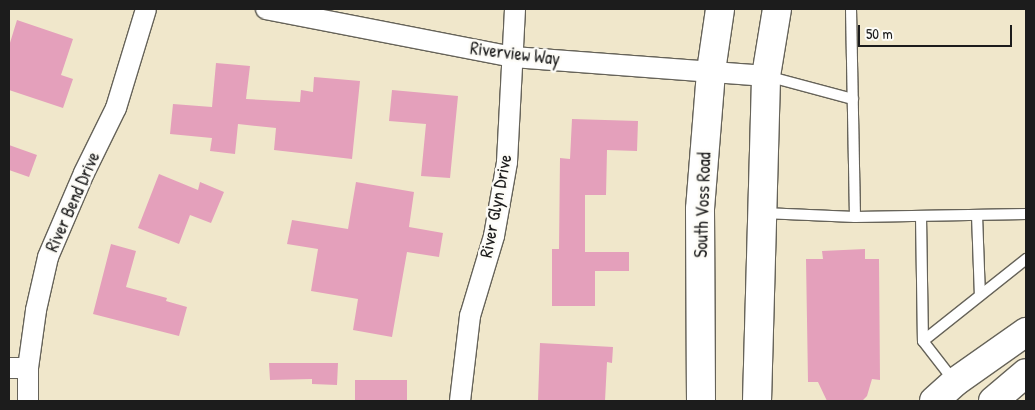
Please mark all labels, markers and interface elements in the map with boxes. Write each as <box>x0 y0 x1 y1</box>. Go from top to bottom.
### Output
scale bar <box>860 15 1014 47</box>
text: 50 m <box>866 23 893 44</box>
street label: Riverview Way <box>469 38 561 70</box>
street label: River Bend Drive <box>41 149 105 255</box>
street label: River Glyn Drive <box>475 152 517 260</box>
street label: South Voss Road <box>690 152 716 258</box>

